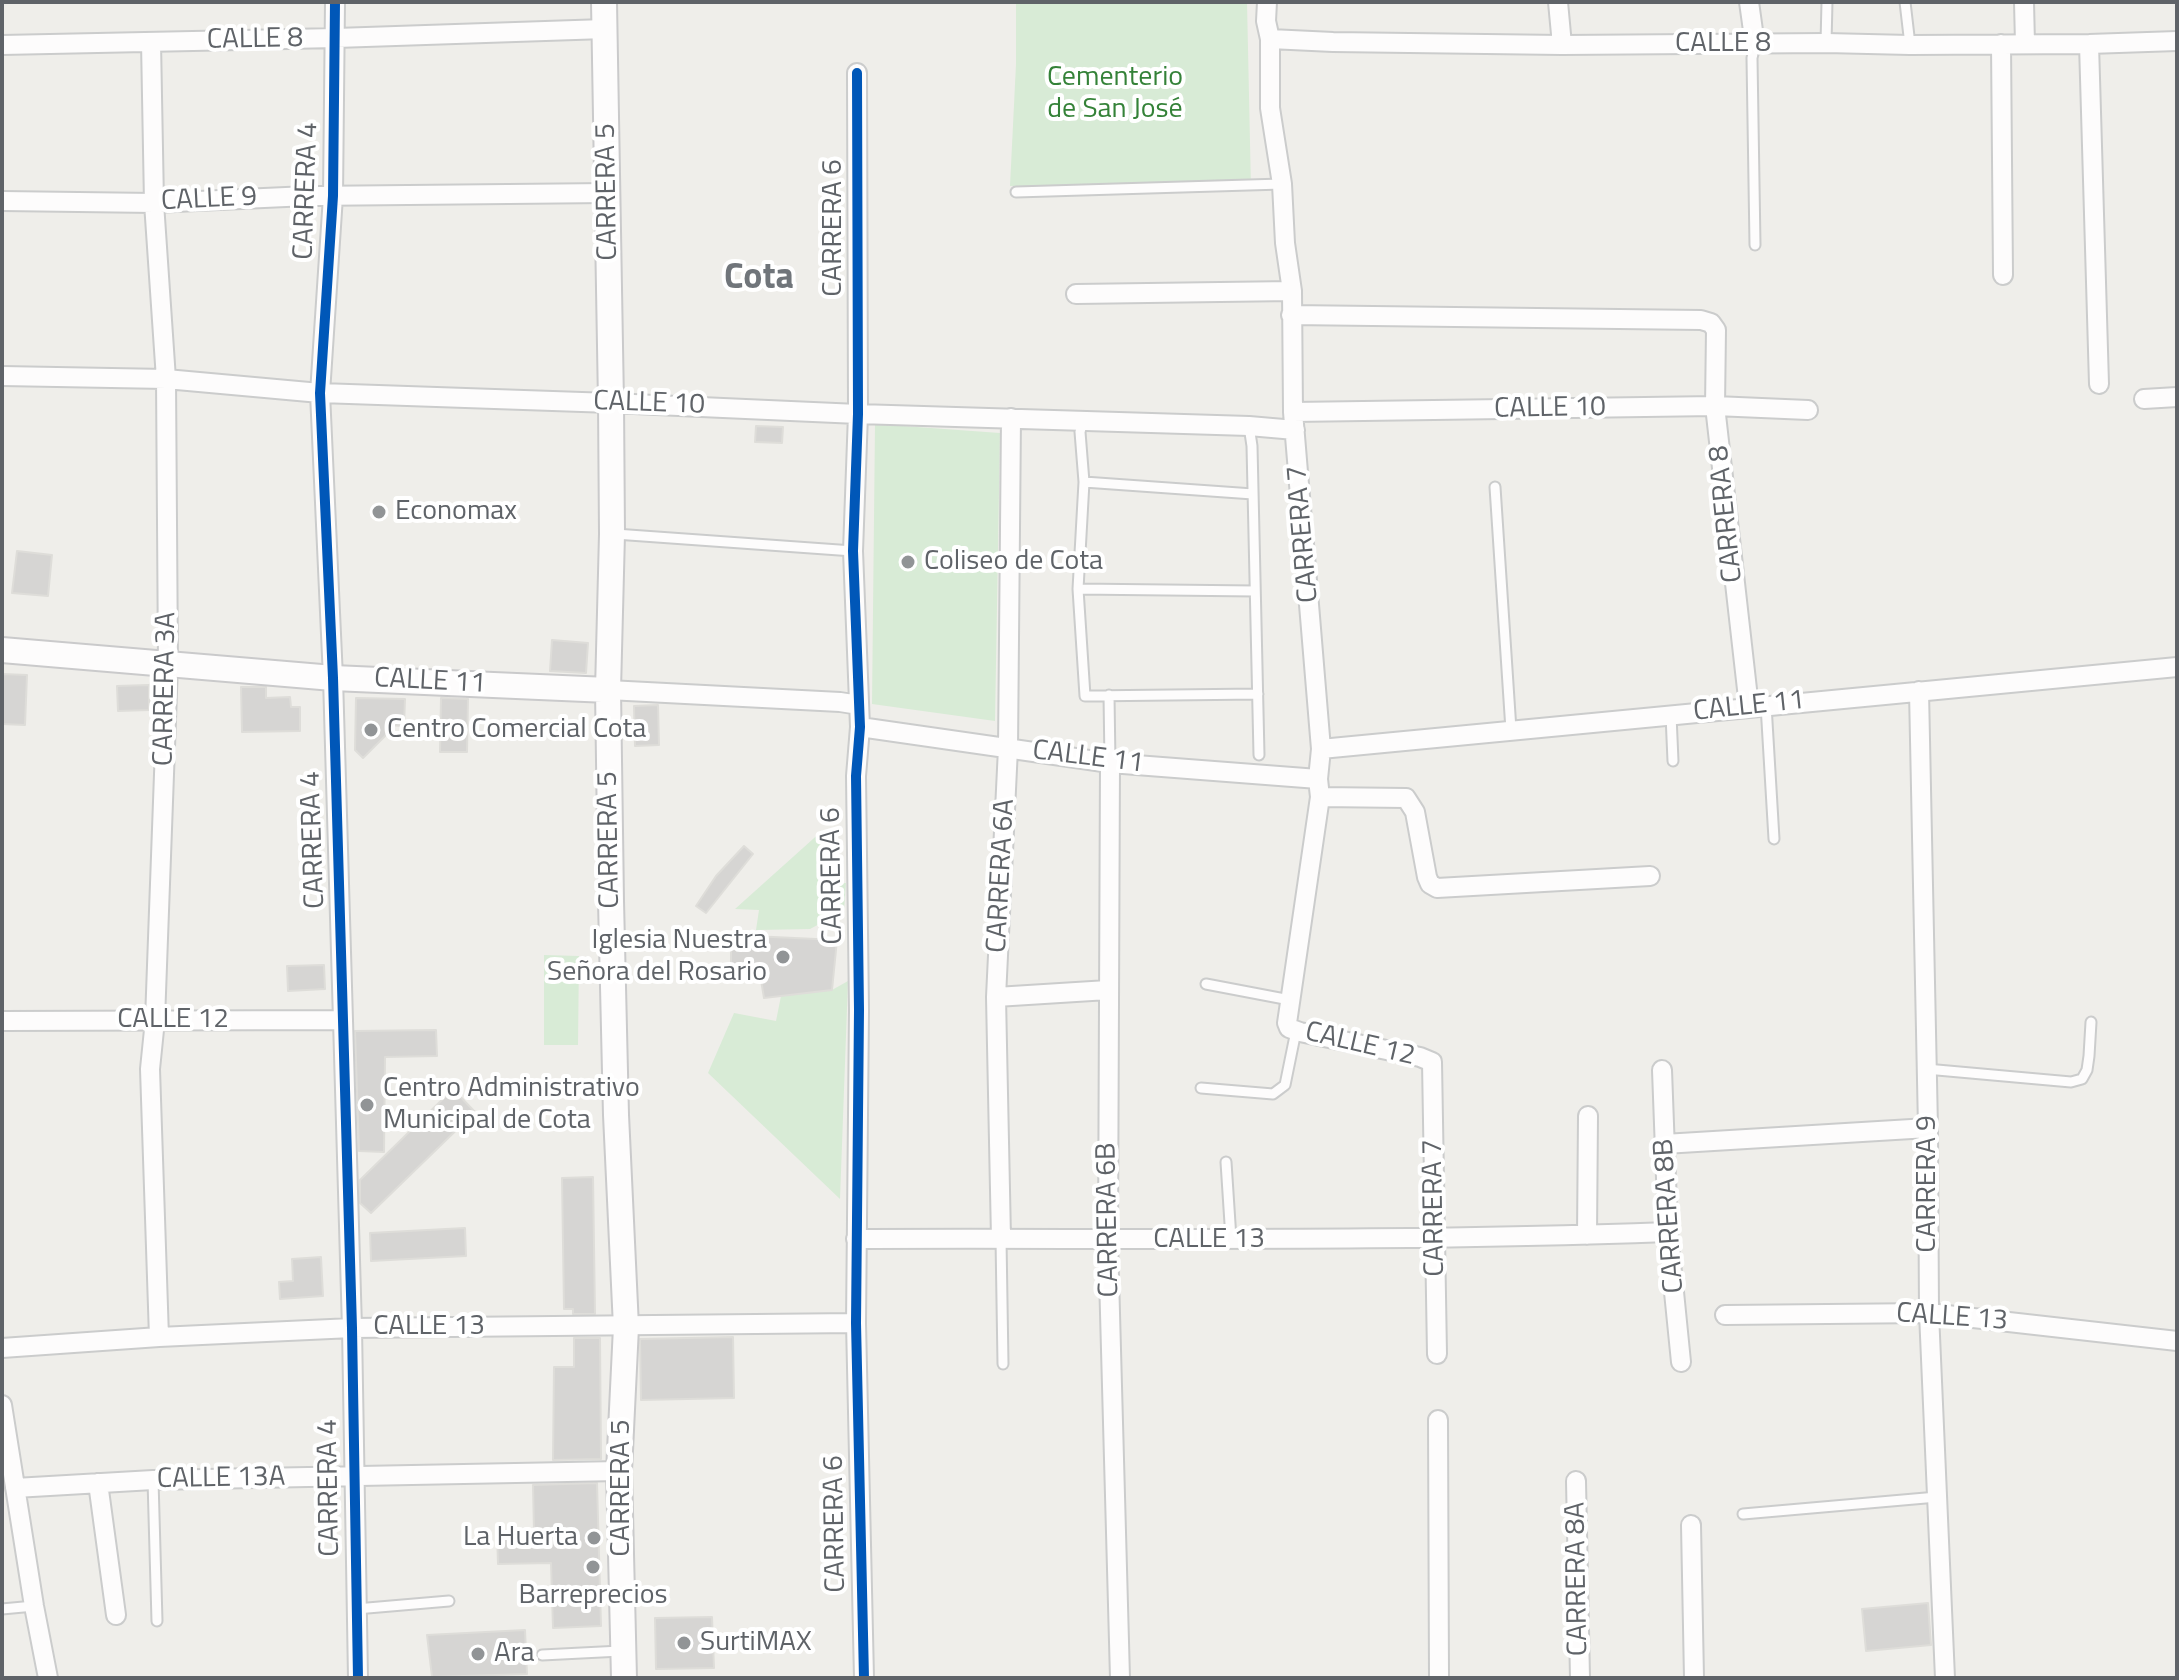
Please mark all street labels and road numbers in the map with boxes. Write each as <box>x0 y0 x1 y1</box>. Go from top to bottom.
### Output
street label: CALLE 8 <box>207 22 303 58</box>
street label: CALLE 8 <box>1675 27 1771 61</box>
street label: CARRERA 4 <box>288 122 326 260</box>
street label: CARRERA 5 <box>590 123 626 261</box>
street label: CARRERA 6 <box>817 159 851 297</box>
street label: CALLE 9 <box>160 181 258 219</box>
street label: CALLE 10 <box>593 385 705 423</box>
street label: CALLE 10 <box>1494 391 1606 427</box>
street label: CARRERA 8 <box>1703 444 1751 584</box>
street label: CARRERA 7 <box>1281 464 1327 604</box>
street label: CARRERA 3A <box>148 612 184 766</box>
street label: CALLE 11 <box>373 662 487 702</box>
street label: CALLE 11 <box>1692 684 1806 730</box>
street label: CALLE 11 <box>1030 735 1146 781</box>
street label: CARRERA 4 <box>295 771 333 909</box>
street label: CARRERA 5 <box>592 771 628 909</box>
street label: CARRERA 6A <box>981 798 1023 954</box>
street label: CARRERA 6 <box>815 807 851 945</box>
street label: CALLE 12 <box>117 1003 229 1037</box>
street label: CALLE 12 <box>1302 1016 1418 1074</box>
street label: CARRERA 9 <box>1911 1115 1945 1253</box>
street label: CARRERA 8B <box>1648 1138 1692 1294</box>
street label: CARRERA 7 <box>1417 1139 1453 1277</box>
street label: CARRERA 6B <box>1091 1142 1127 1298</box>
street label: CALLE 13 <box>1153 1223 1265 1257</box>
street label: CALLE 13 <box>1895 1297 2009 1339</box>
street label: CALLE 13 <box>373 1310 485 1344</box>
street label: CARRERA 4 <box>312 1419 348 1557</box>
street label: CARRERA 5 <box>605 1419 639 1557</box>
street label: CARRERA 6 <box>818 1455 854 1593</box>
street label: CALLE 13A <box>156 1461 286 1497</box>
street label: CARRERA 8A <box>1560 1502 1596 1656</box>

